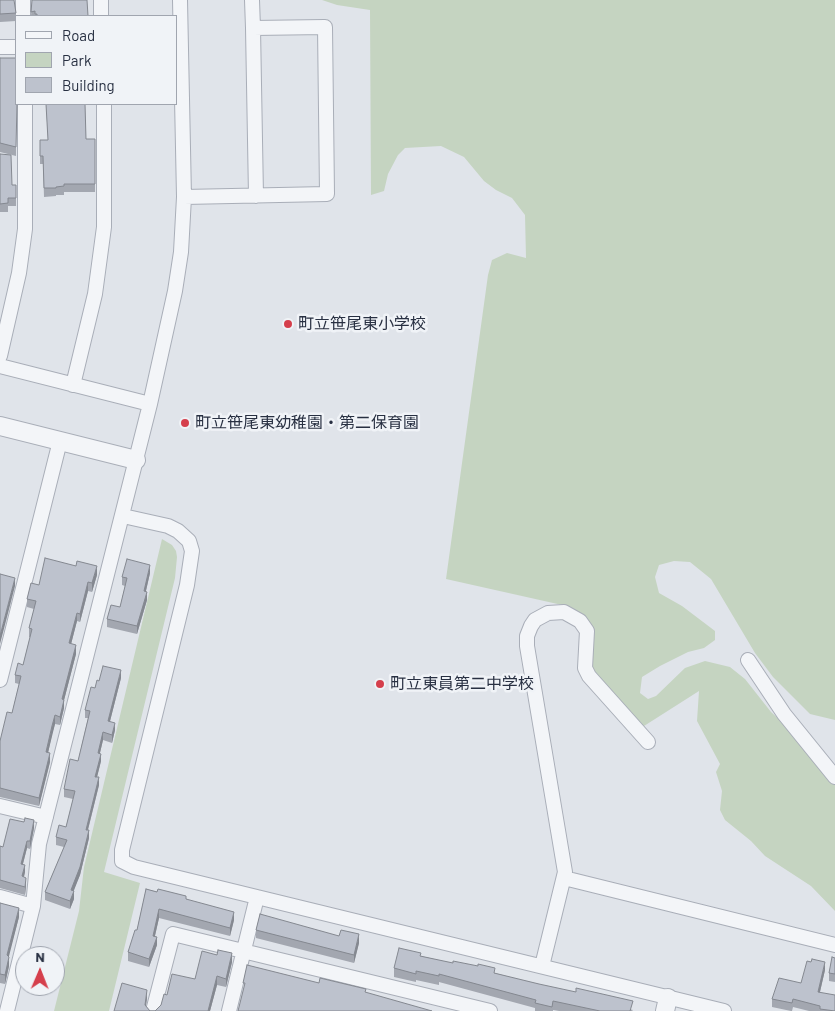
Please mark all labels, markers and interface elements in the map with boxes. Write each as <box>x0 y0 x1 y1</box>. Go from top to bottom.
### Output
legend <box>15 15 178 105</box>
text: Road <box>62 26 95 44</box>
text: Park <box>62 51 91 69</box>
text: Building <box>62 76 115 94</box>
place label: 町立笹尾東小学校 <box>298 314 426 334</box>
marker: 町立笹尾東小学校 <box>282 318 294 330</box>
place label: 町立笹尾東幼稚園・第二保育園 <box>195 413 419 433</box>
marker: 町立笹尾東幼稚園・第二保育園 <box>179 417 191 429</box>
place label: 町立東員第二中学校 <box>390 674 534 694</box>
marker: 町立東員第二中学校 <box>374 678 386 690</box>
north arrow <box>15 946 65 996</box>
text: N <box>35 948 45 965</box>

